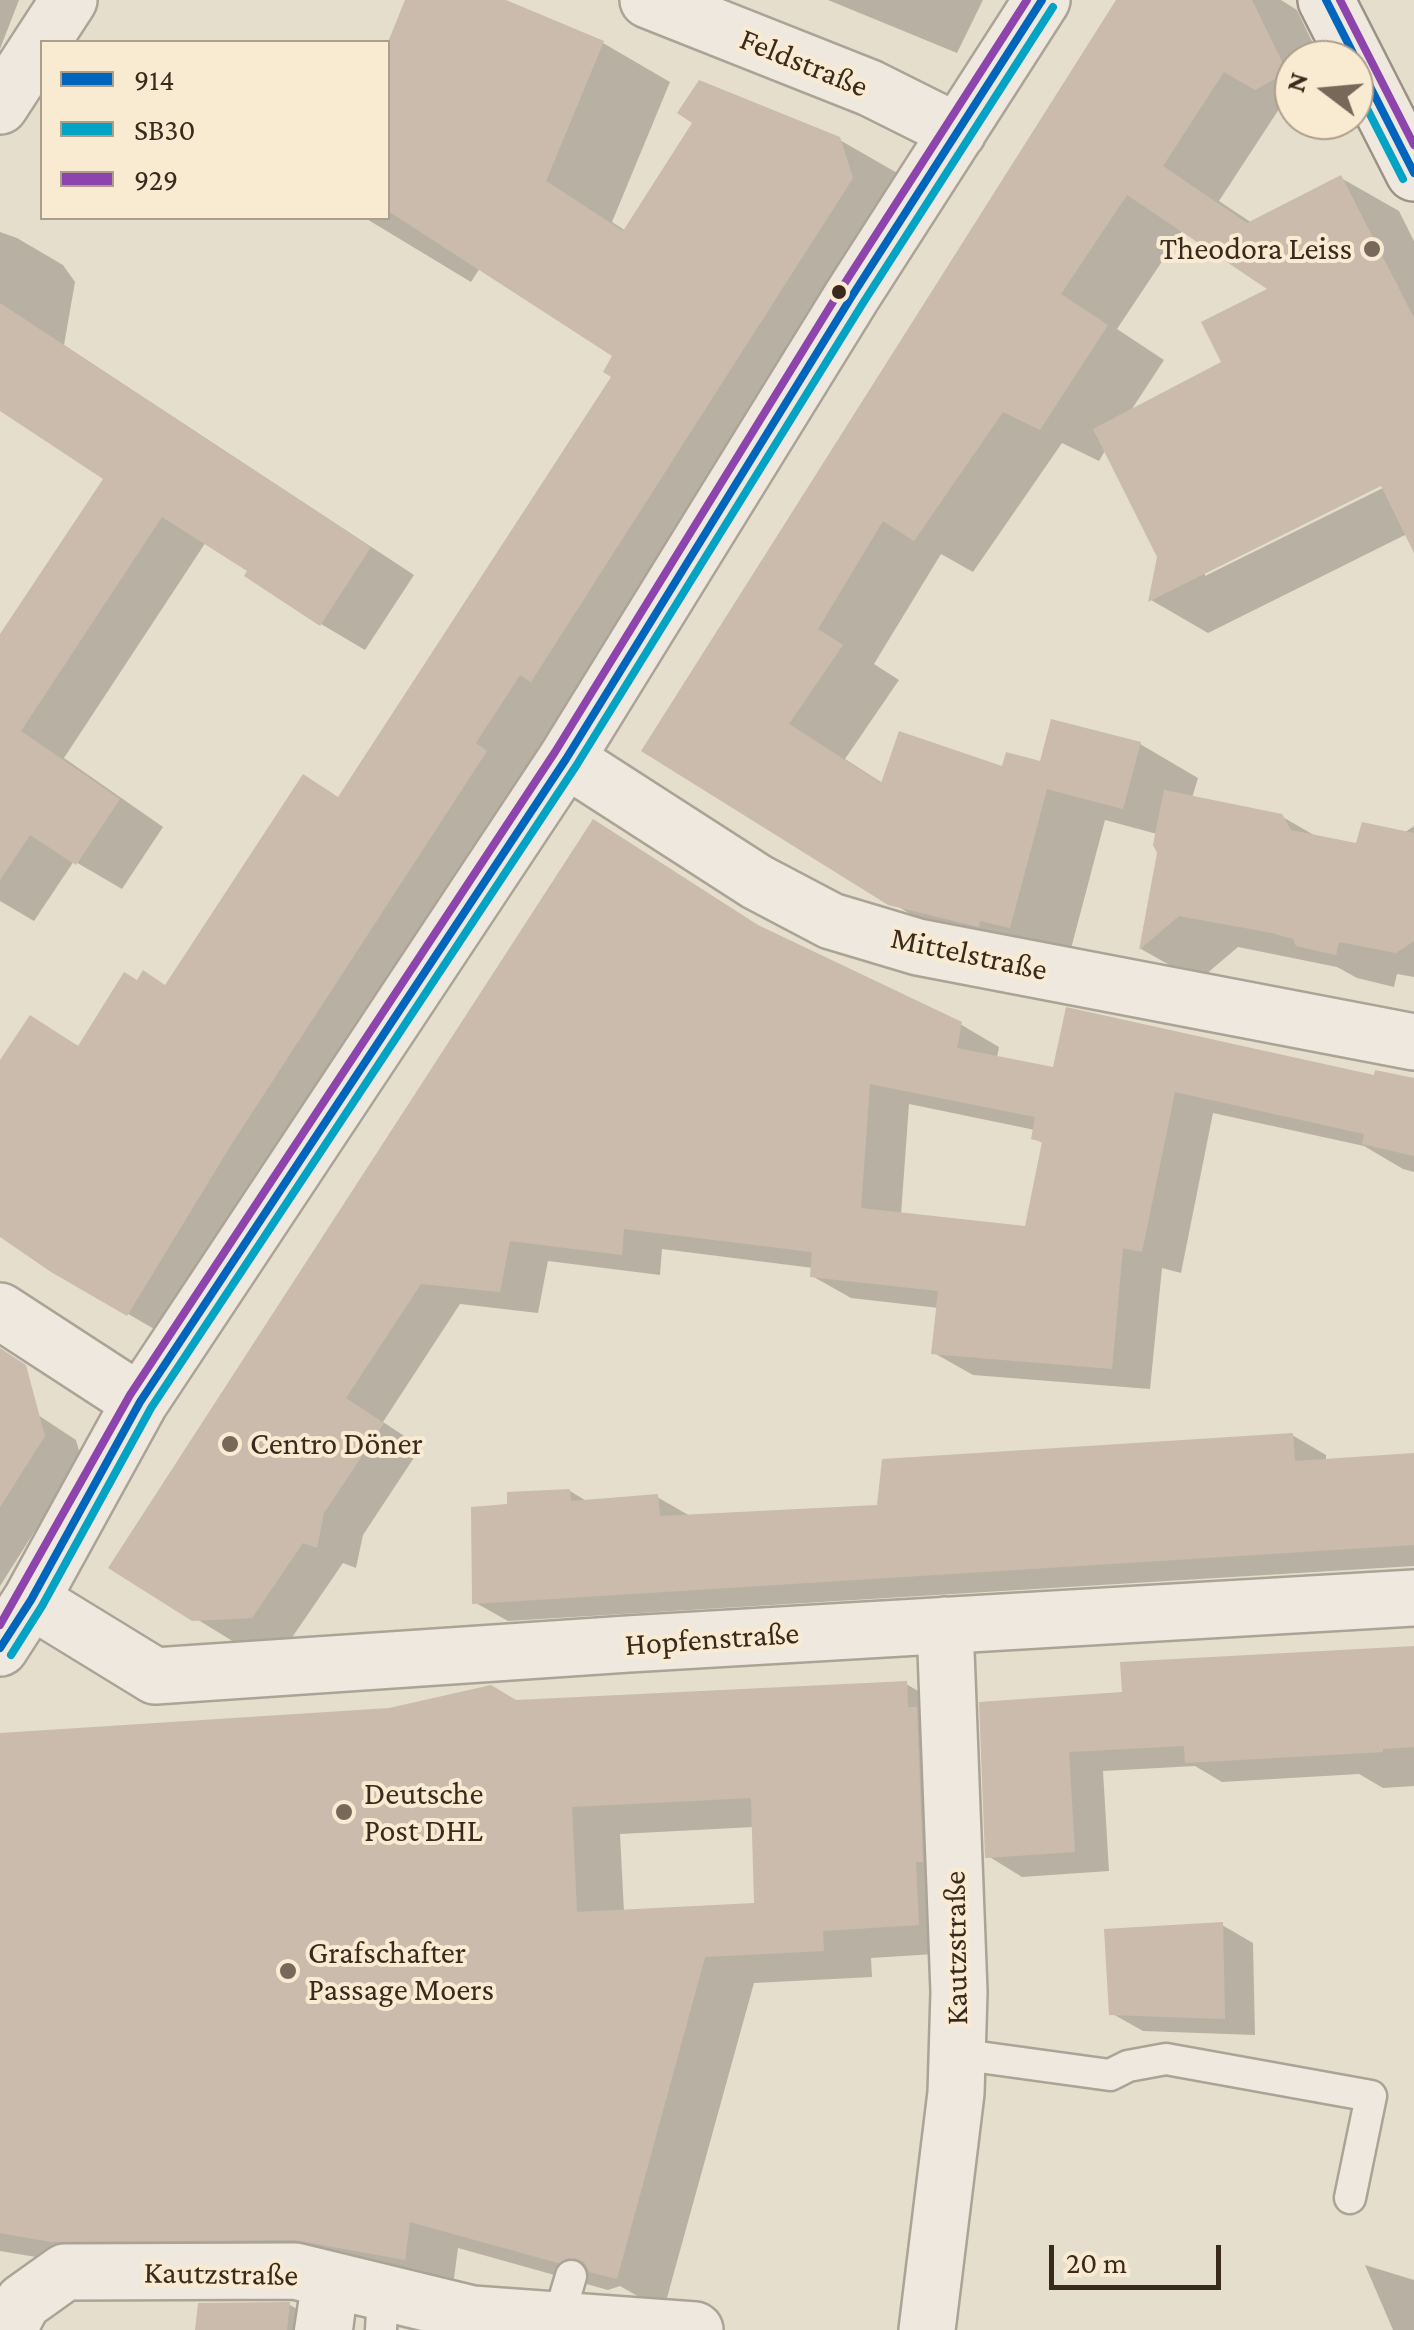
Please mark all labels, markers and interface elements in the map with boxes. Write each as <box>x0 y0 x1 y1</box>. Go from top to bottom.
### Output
street label: Feldstraße <box>734 20 874 106</box>
legend <box>40 40 390 220</box>
north arrow <box>1274 40 1374 140</box>
text: 914 <box>134 63 175 96</box>
text: N <box>1279 69 1314 96</box>
text: SB30 <box>134 113 196 146</box>
text: 929 <box>134 163 178 196</box>
place label: Theodora Leiss <box>1160 230 1352 268</box>
marker: Theodora Leiss <box>1361 238 1383 260</box>
unlabelled marker <box>829 282 849 302</box>
street label: Mittelstraße <box>887 919 1051 989</box>
place label: Centro Döner <box>250 1425 423 1463</box>
marker: Centro Döner <box>219 1433 241 1455</box>
street label: Hopfenstraße <box>623 1614 801 1664</box>
place label: Deutsche Post DHL <box>364 1775 484 1850</box>
marker: Deutsche Post DHL <box>333 1801 355 1823</box>
street label: Kautzstraße <box>935 1870 977 2026</box>
place label: Grafschafter Passage Moers <box>308 1934 494 2009</box>
marker: Grafschafter Passage Moers <box>277 1960 299 1982</box>
scale bar <box>1054 2225 1226 2287</box>
text: 20 m <box>1066 2246 1127 2279</box>
street label: Kautzstraße <box>143 2253 299 2295</box>

